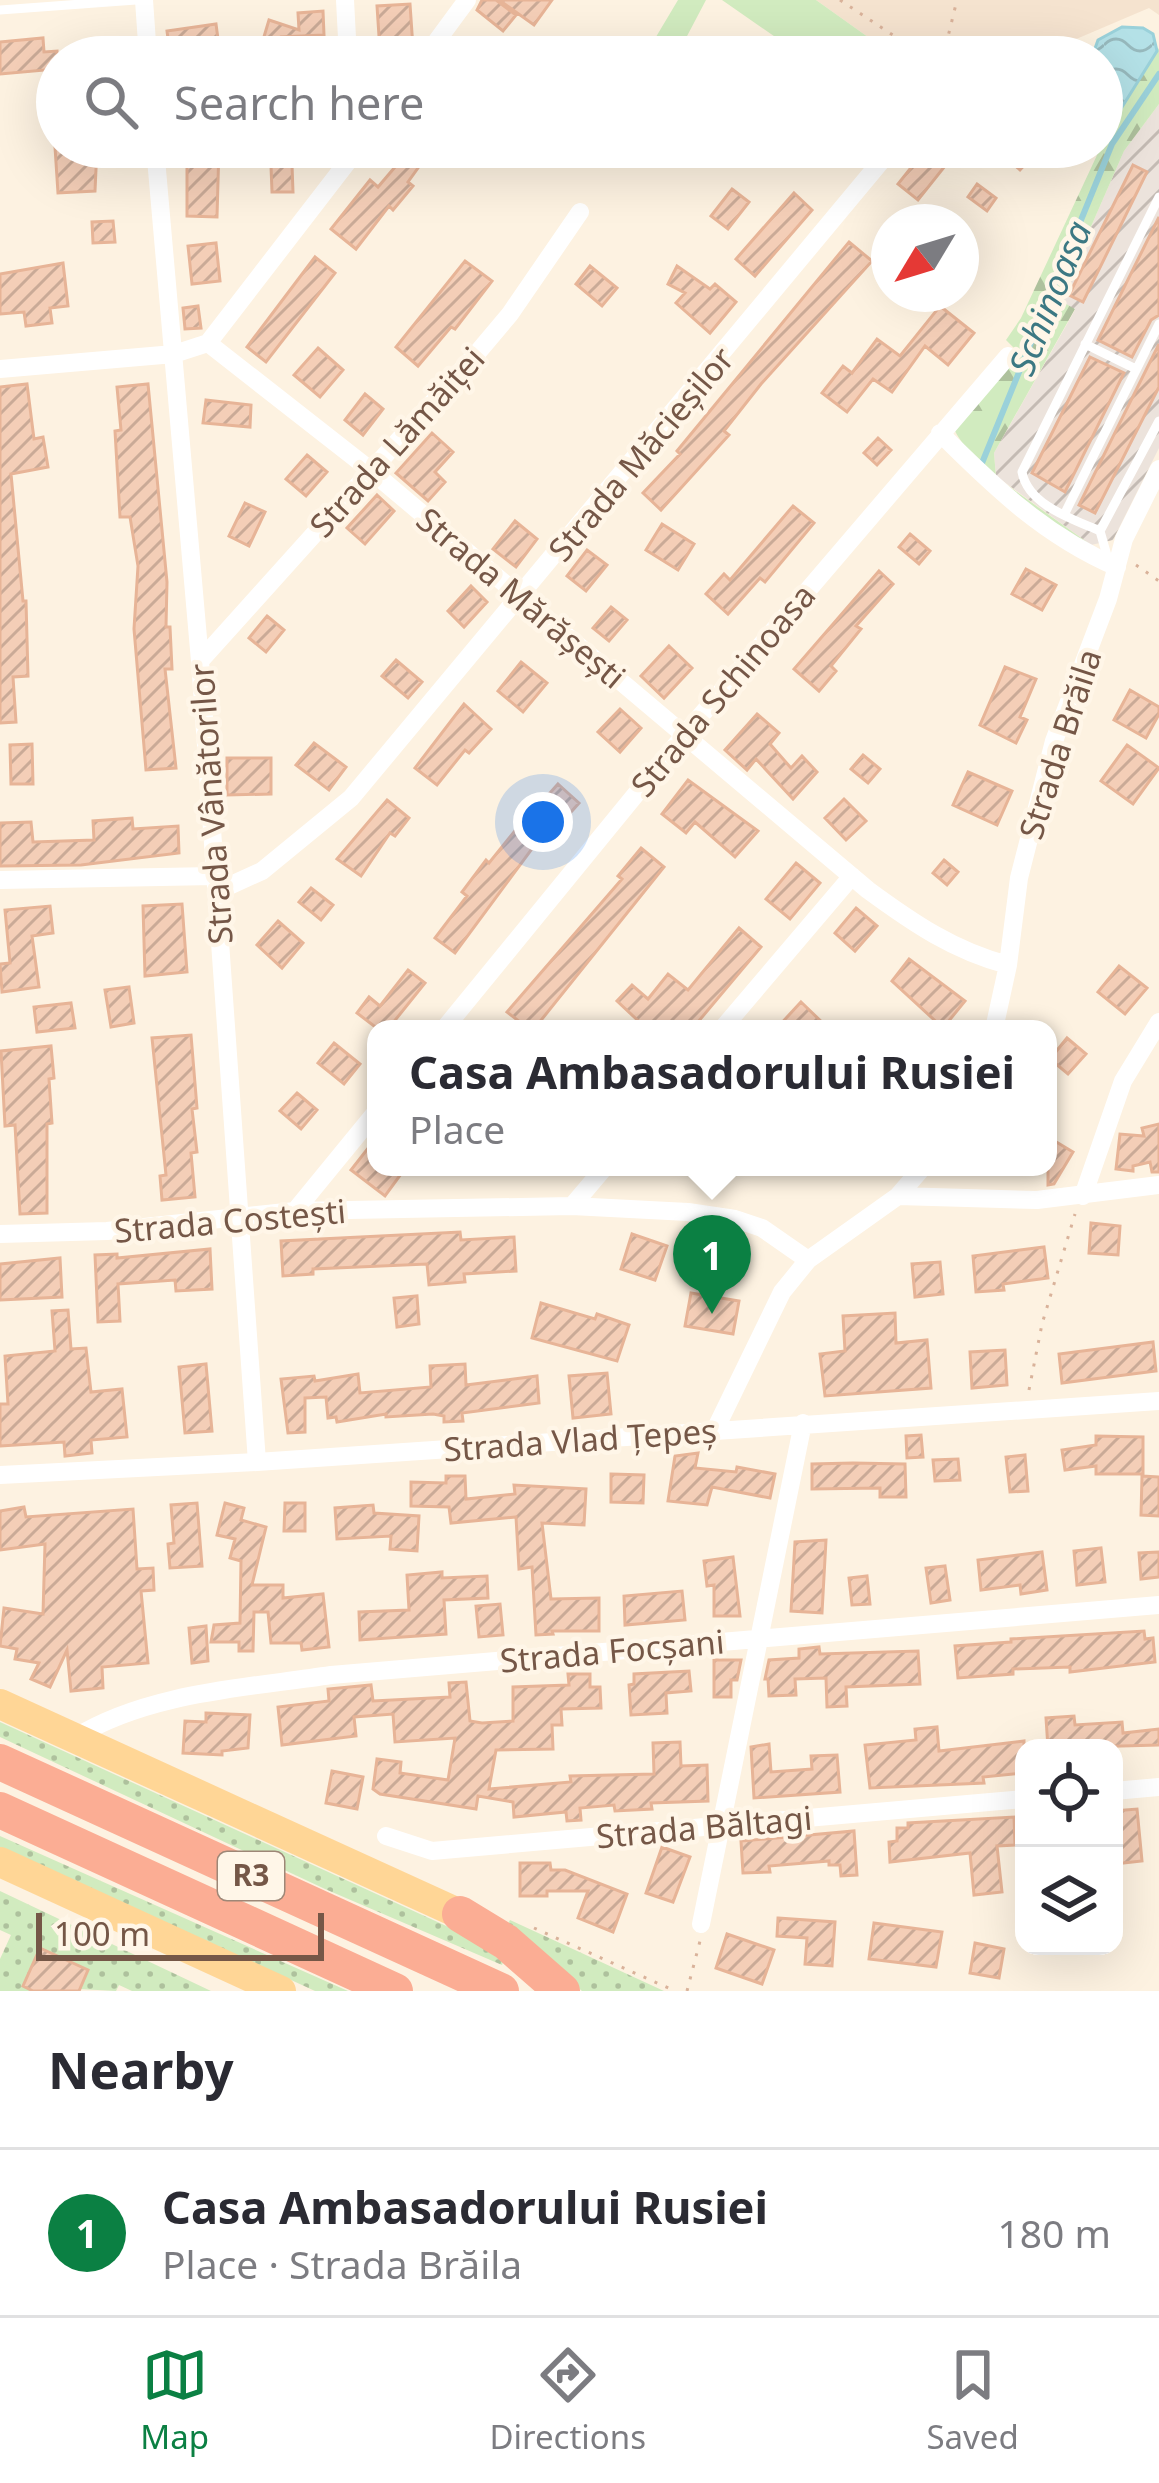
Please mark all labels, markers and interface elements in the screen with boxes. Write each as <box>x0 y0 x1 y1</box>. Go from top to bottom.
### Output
search box <box>36 36 1123 168</box>
icon: search <box>78 69 144 135</box>
text: Search here <box>174 72 424 133</box>
north arrow <box>871 204 979 312</box>
water label: Schinoasa <box>996 213 1103 382</box>
street label: Strada Lămăiței <box>299 337 494 547</box>
street label: Strada Măcieșilor <box>538 337 744 570</box>
street label: Strada Mărășești <box>407 497 635 698</box>
street label: Strada Schinoasa <box>620 574 825 806</box>
street label: Strada Brăila <box>1008 643 1111 845</box>
street label: Strada Vânătorilor <box>178 662 243 946</box>
your location <box>513 792 573 852</box>
popup <box>367 1020 1057 1176</box>
text: Casa Ambasadorului Rusiei <box>409 1041 1015 1102</box>
text: Place <box>409 1102 505 1155</box>
street label: Strada Costești <box>112 1188 348 1253</box>
pin: 1 <box>673 1215 751 1314</box>
street label: Strada Vlad Țepeș <box>442 1408 718 1472</box>
street label: Strada Focșani <box>498 1618 726 1683</box>
map controls <box>1015 1739 1123 1955</box>
button: locate <box>1015 1739 1123 1847</box>
street label: Strada Băltagi <box>594 1795 814 1858</box>
button: layers <box>1015 1847 1123 1955</box>
road number: R3 <box>218 1852 284 1900</box>
scale bar <box>36 1907 324 1960</box>
text: 100 m <box>54 1911 150 1956</box>
text: Nearby <box>48 2034 234 2104</box>
text: Casa Ambasadorului Rusiei <box>162 2176 768 2237</box>
text: 1 <box>76 2206 98 2259</box>
text: 180 m <box>997 2206 1111 2259</box>
text: Place · Strada Brăila <box>162 2237 522 2290</box>
tab: Map <box>140 2342 209 2459</box>
tab: Directions <box>489 2342 646 2459</box>
tab: Saved <box>926 2342 1019 2459</box>

